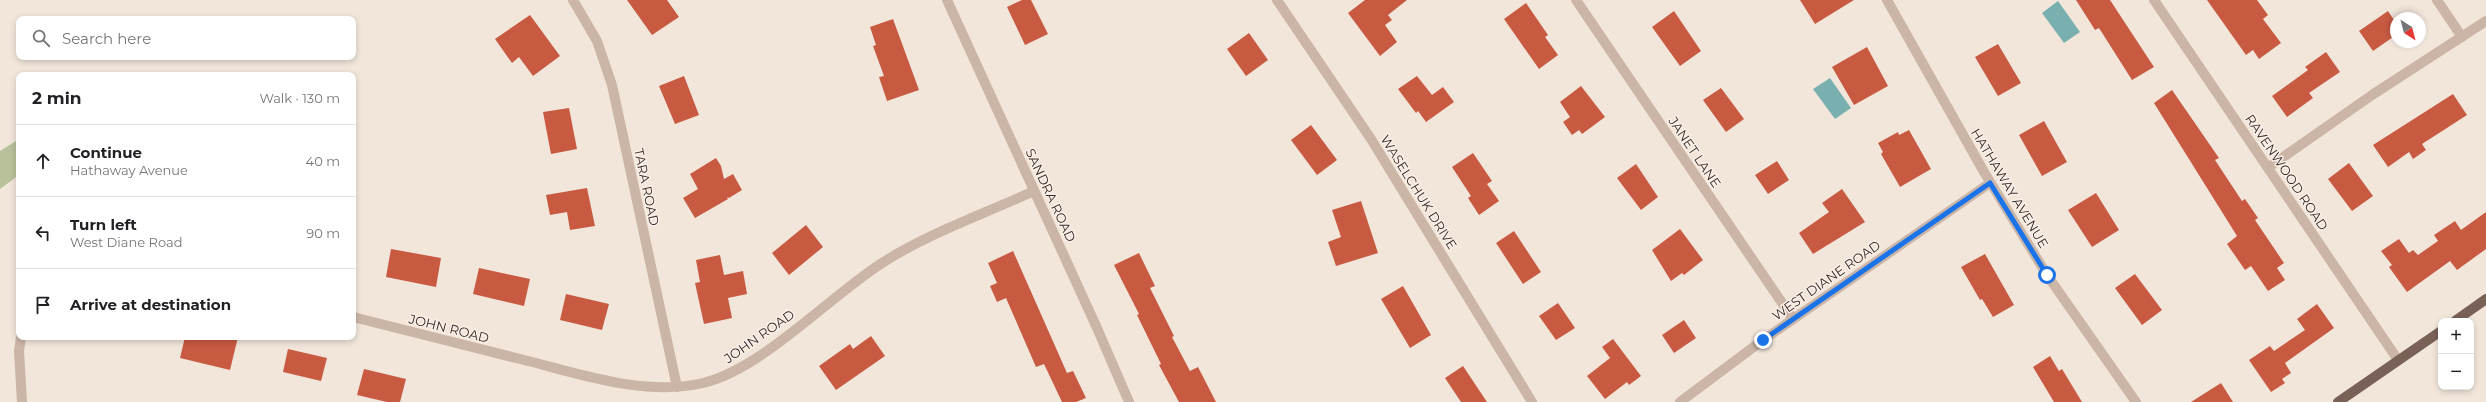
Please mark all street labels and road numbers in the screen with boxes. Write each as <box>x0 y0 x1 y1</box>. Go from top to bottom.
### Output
street label: RAVENWOOD ROAD <box>2242 111 2332 233</box>
street label: JANET LANE <box>1665 113 1725 190</box>
street label: HATHAWAY AVENUE <box>1968 125 2052 251</box>
street label: WASELCHUK DRIVE <box>1377 132 1461 252</box>
street label: SANDRA ROAD <box>1022 146 1080 244</box>
street label: TARA ROAD <box>631 147 663 227</box>
street label: WEST DIANE ROAD <box>1769 236 1883 323</box>
street label: JOHN ROAD <box>720 306 797 367</box>
street label: JOHN ROAD <box>406 310 491 346</box>

